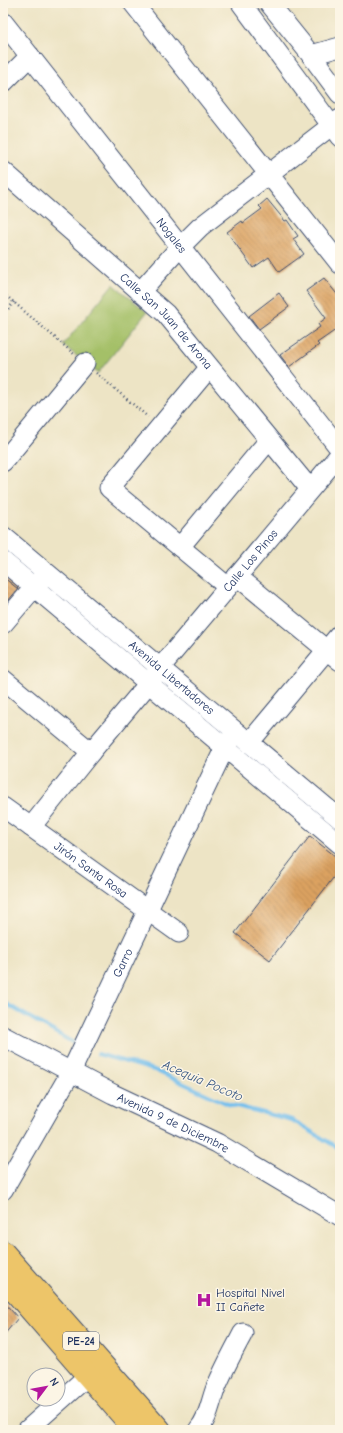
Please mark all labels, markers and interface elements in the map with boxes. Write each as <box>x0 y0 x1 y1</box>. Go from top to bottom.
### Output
street label: Nogales <box>153 215 190 256</box>
street label: Calle San Juan de Arona <box>117 270 215 372</box>
street label: Calle Los Pinos <box>220 527 281 595</box>
street label: Avenida Libertadores <box>126 638 217 717</box>
street label: Jirón Santa Rosa <box>51 839 130 901</box>
street label: Garro <box>110 946 136 980</box>
water label: Acequia Pocoto <box>159 1056 245 1104</box>
street label: Avenida 9 de Diciembre <box>115 1090 232 1156</box>
place label: Hospital Nivel II Cañete <box>216 1286 285 1314</box>
hospital icon: Hospital Nivel II Cañete <box>195 1291 213 1309</box>
road number: PE-24 <box>63 1332 99 1350</box>
north arrow <box>26 1367 66 1407</box>
text: N <box>47 1375 61 1388</box>

